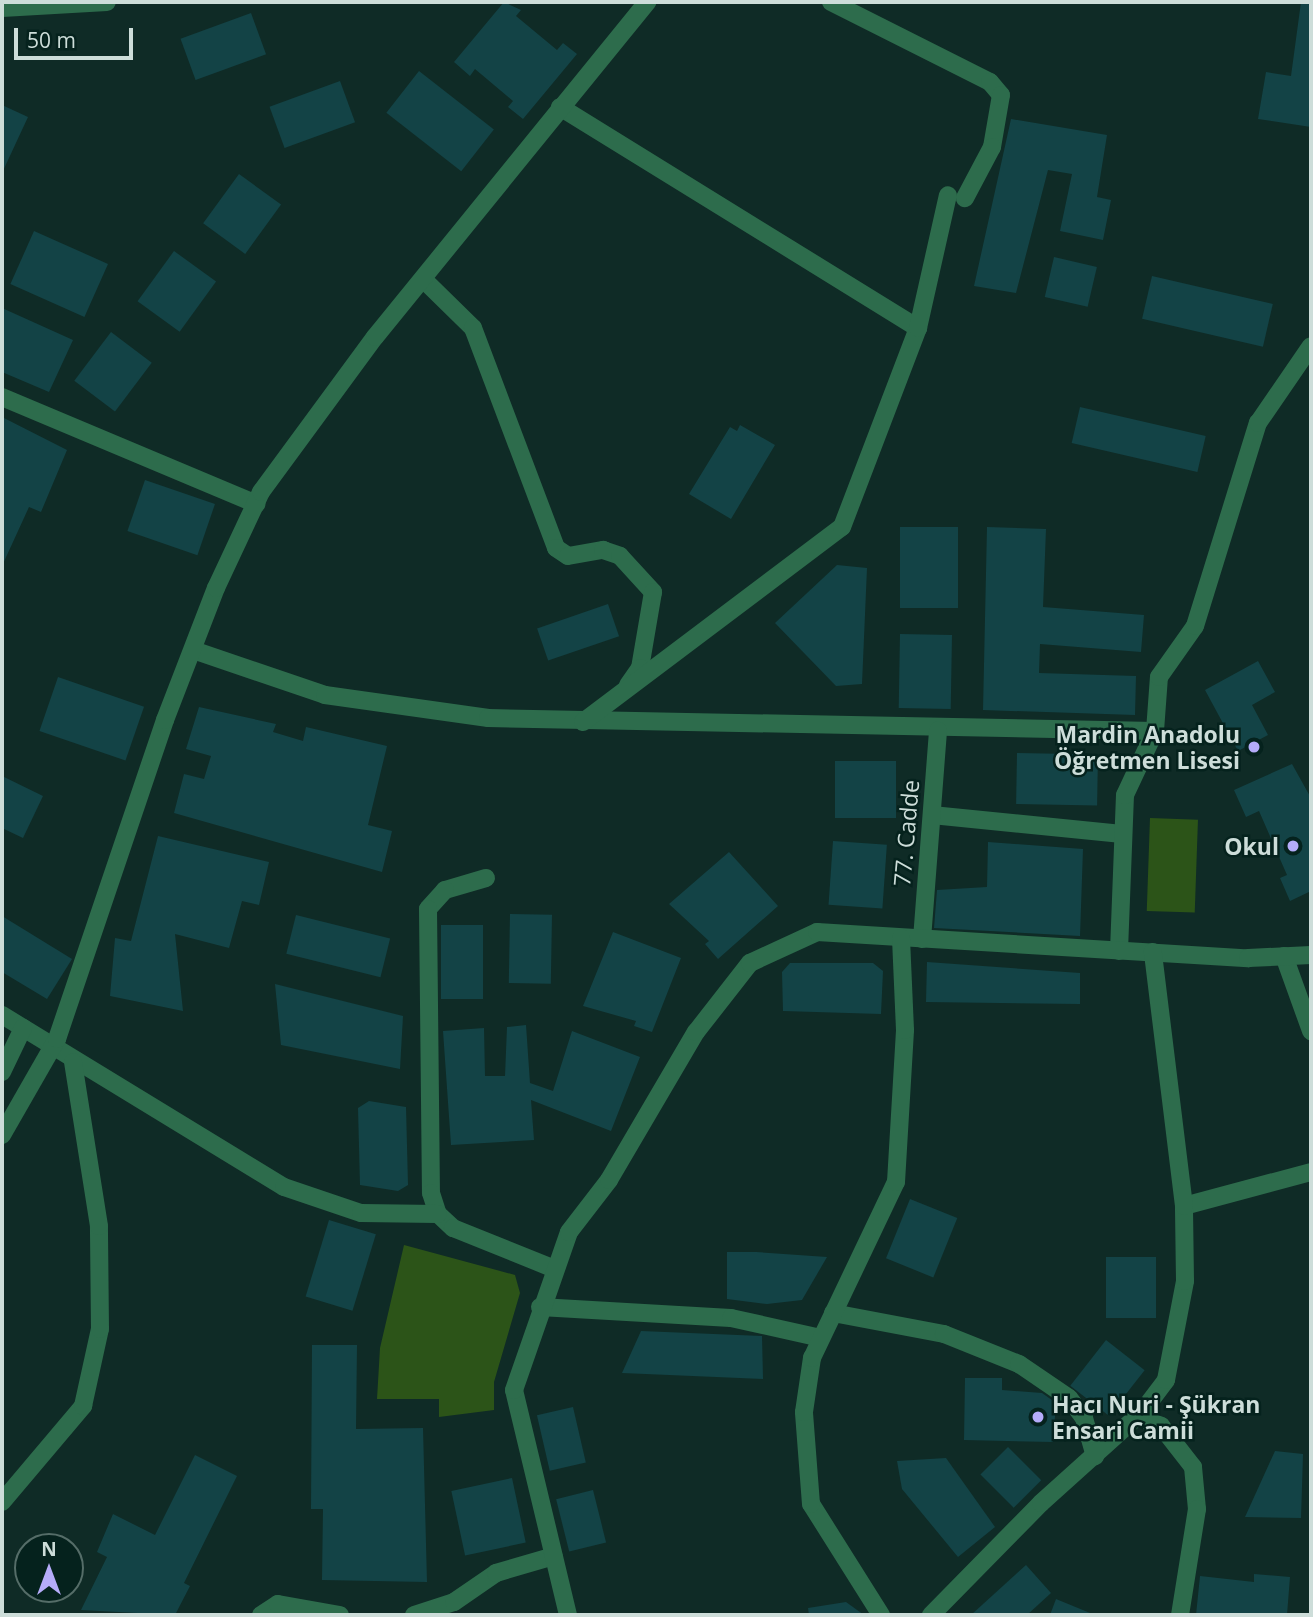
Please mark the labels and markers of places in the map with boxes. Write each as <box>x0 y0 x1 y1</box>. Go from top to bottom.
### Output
place label: Mardin Anadolu Öğretmen Lisesi <box>1054 720 1240 774</box>
marker: Mardin Anadolu Öğretmen Lisesi <box>1246 739 1262 755</box>
place label: Okul <box>1224 832 1279 860</box>
marker: Okul <box>1285 838 1301 854</box>
place label: Hacı Nuri - Şükran Ensari Camii <box>1052 1390 1260 1444</box>
marker: Hacı Nuri - Şükran Ensari Camii <box>1030 1409 1046 1425</box>

